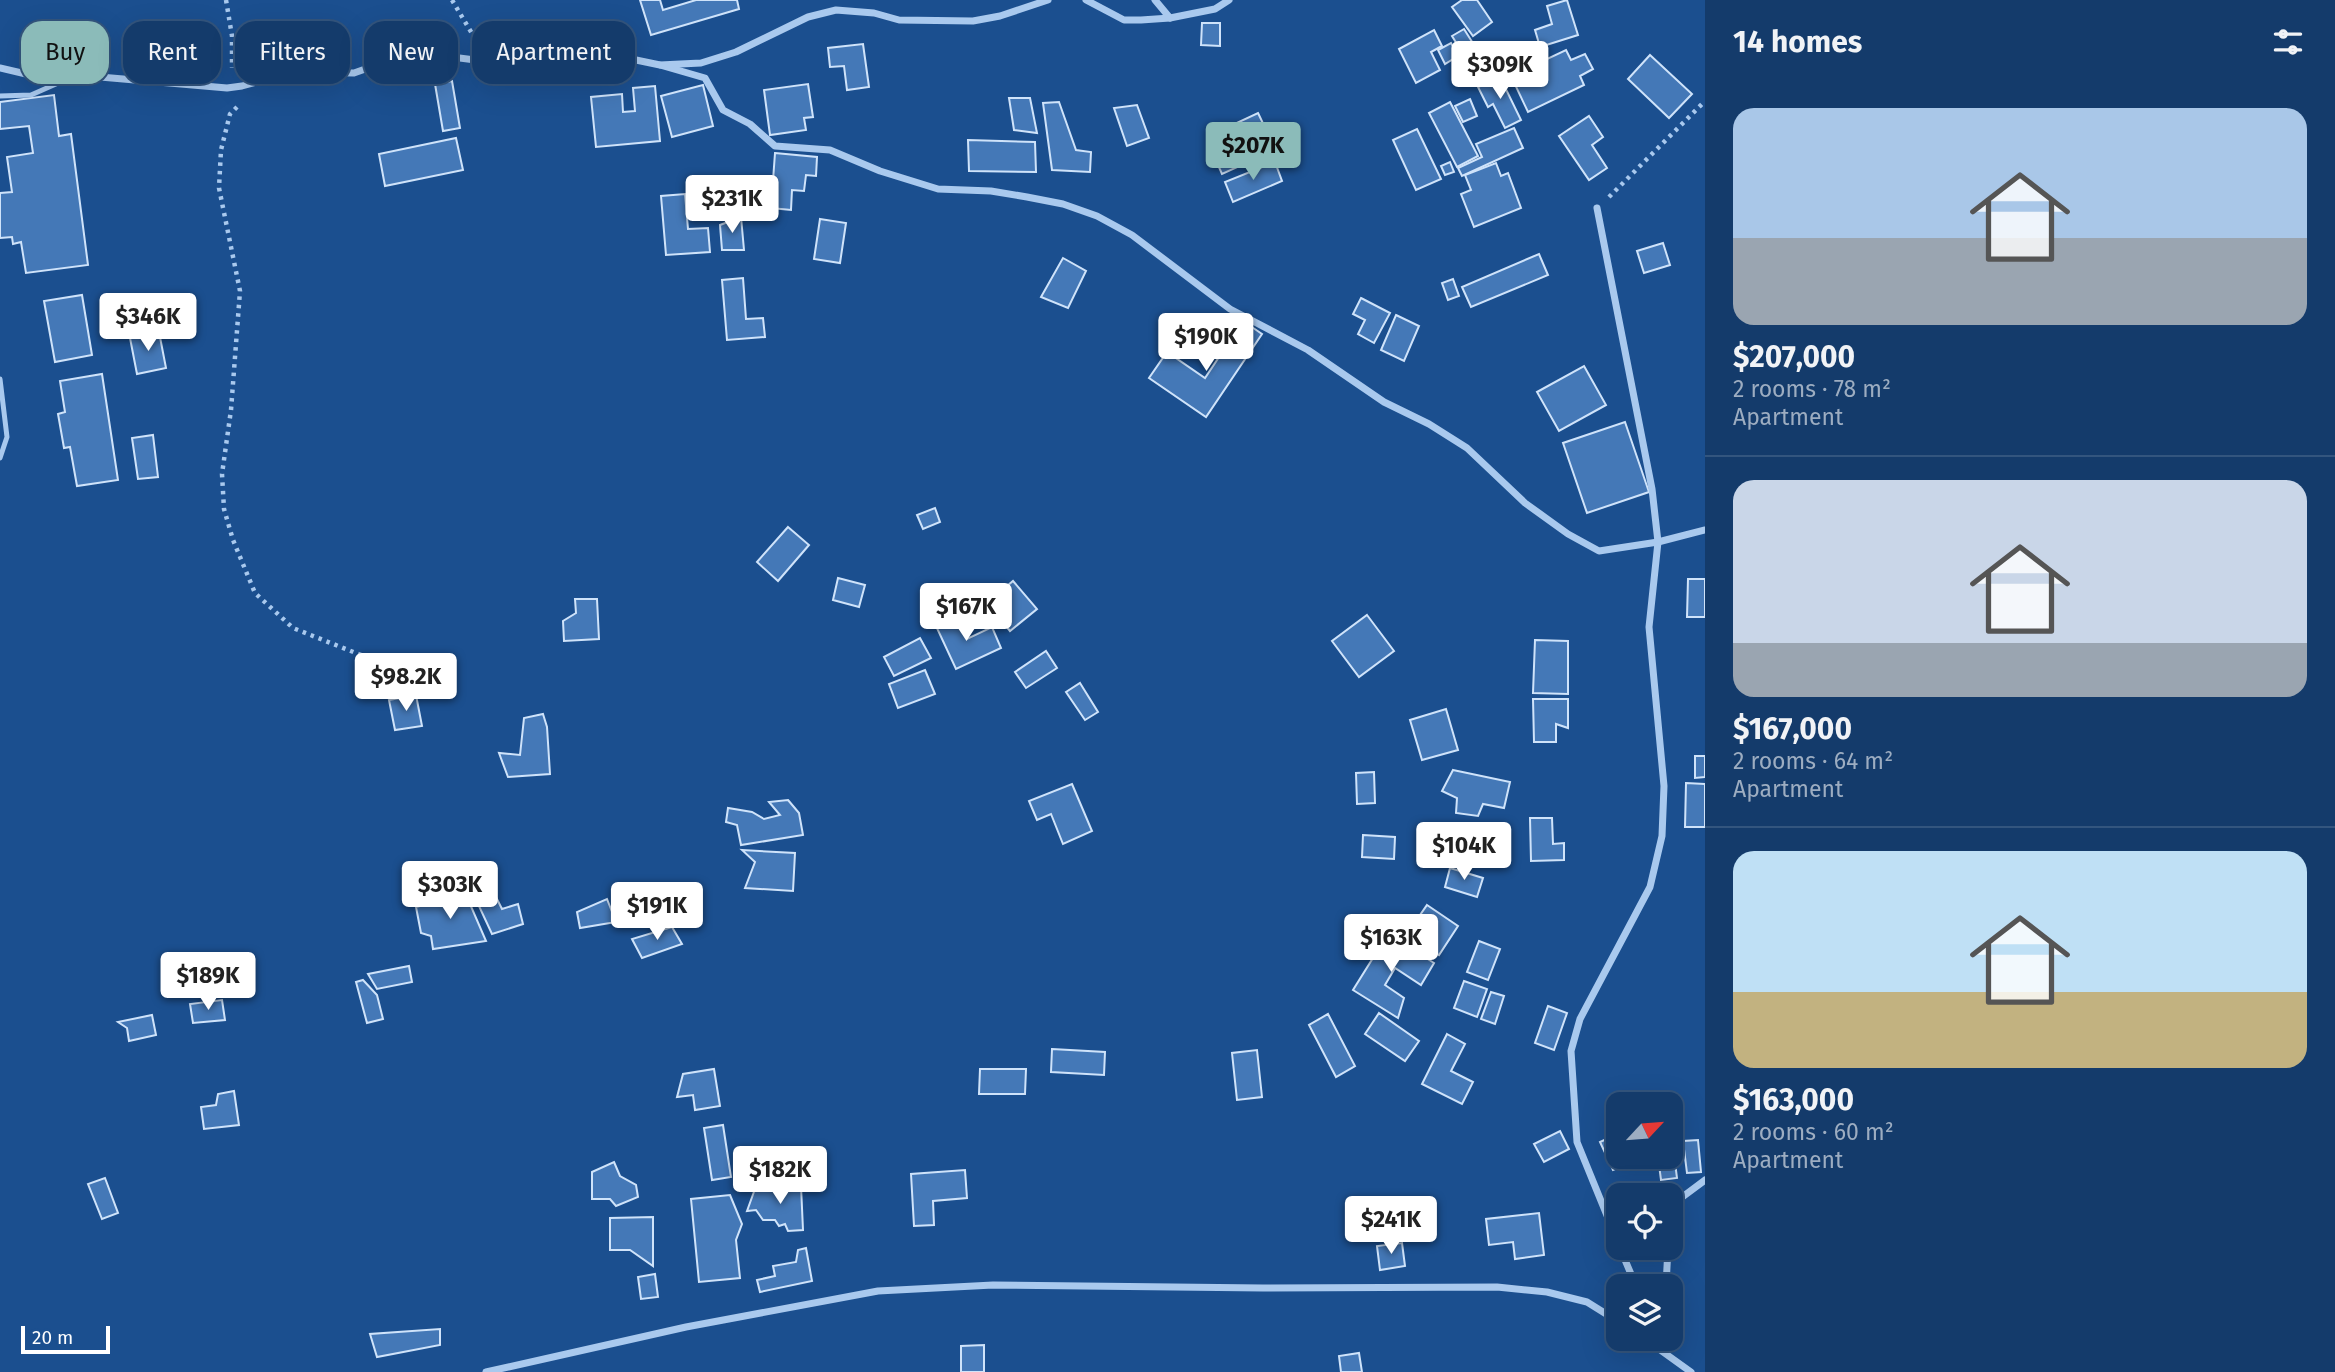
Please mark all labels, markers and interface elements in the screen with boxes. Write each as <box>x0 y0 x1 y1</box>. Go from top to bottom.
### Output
chip: Buy <box>21 21 109 84</box>
chip: Rent <box>123 21 221 84</box>
chip: Filters <box>235 21 350 84</box>
chip: New <box>364 21 458 84</box>
chip: Apartment <box>472 21 635 84</box>
icon: filters <box>2269 23 2307 61</box>
text: 14 homes <box>1733 24 1862 60</box>
pin: $309K <box>1451 42 1549 101</box>
text: $309K <box>1467 50 1533 78</box>
pin: $207K <box>1204 122 1302 182</box>
text: $207K <box>1222 131 1284 159</box>
icon: home <box>1957 154 2083 280</box>
pin: $231K <box>683 176 781 235</box>
text: $231K <box>702 184 762 212</box>
pin: $346K <box>99 294 197 353</box>
text: $346K <box>115 302 181 330</box>
pin: $190K <box>1157 314 1255 373</box>
text: $190K <box>1174 322 1238 350</box>
text: $207,000 <box>1733 339 1855 375</box>
text: 2 rooms · 78 m² <box>1733 375 1891 403</box>
text: Apartment <box>1733 403 1843 431</box>
icon: home <box>1957 526 2083 652</box>
pin: $167K <box>917 584 1015 643</box>
text: $167K <box>936 592 996 620</box>
pin: $98.2K <box>349 654 463 713</box>
text: $98.2K <box>371 662 441 690</box>
text: $167,000 <box>1733 711 1852 747</box>
text: 2 rooms · 64 m² <box>1733 747 1893 775</box>
text: Apartment <box>1733 775 1843 803</box>
pin: $104K <box>1415 822 1513 882</box>
text: $104K <box>1432 831 1496 859</box>
pin: $303K <box>401 862 499 921</box>
text: $303K <box>418 870 482 898</box>
pin: $191K <box>608 883 706 942</box>
text: $191K <box>627 891 687 919</box>
icon: home <box>1957 897 2083 1023</box>
pin: $163K <box>1342 914 1440 974</box>
text: $163K <box>1360 923 1422 951</box>
pin: $189K <box>159 953 257 1012</box>
text: $189K <box>177 961 239 989</box>
text: $163,000 <box>1733 1082 1854 1118</box>
north arrow <box>1606 1092 1684 1169</box>
map controls <box>1606 1092 1683 1351</box>
text: 2 rooms · 60 m² <box>1733 1118 1894 1146</box>
pin: $182K <box>731 1146 829 1206</box>
text: Apartment <box>1733 1146 1843 1174</box>
text: $182K <box>749 1155 811 1183</box>
button: locate <box>1606 1183 1683 1260</box>
pin: $241K <box>1342 1196 1440 1256</box>
text: $241K <box>1361 1205 1421 1233</box>
button: layers <box>1606 1274 1683 1351</box>
scale bar <box>21 1323 110 1355</box>
text: 20 m <box>32 1326 73 1349</box>

